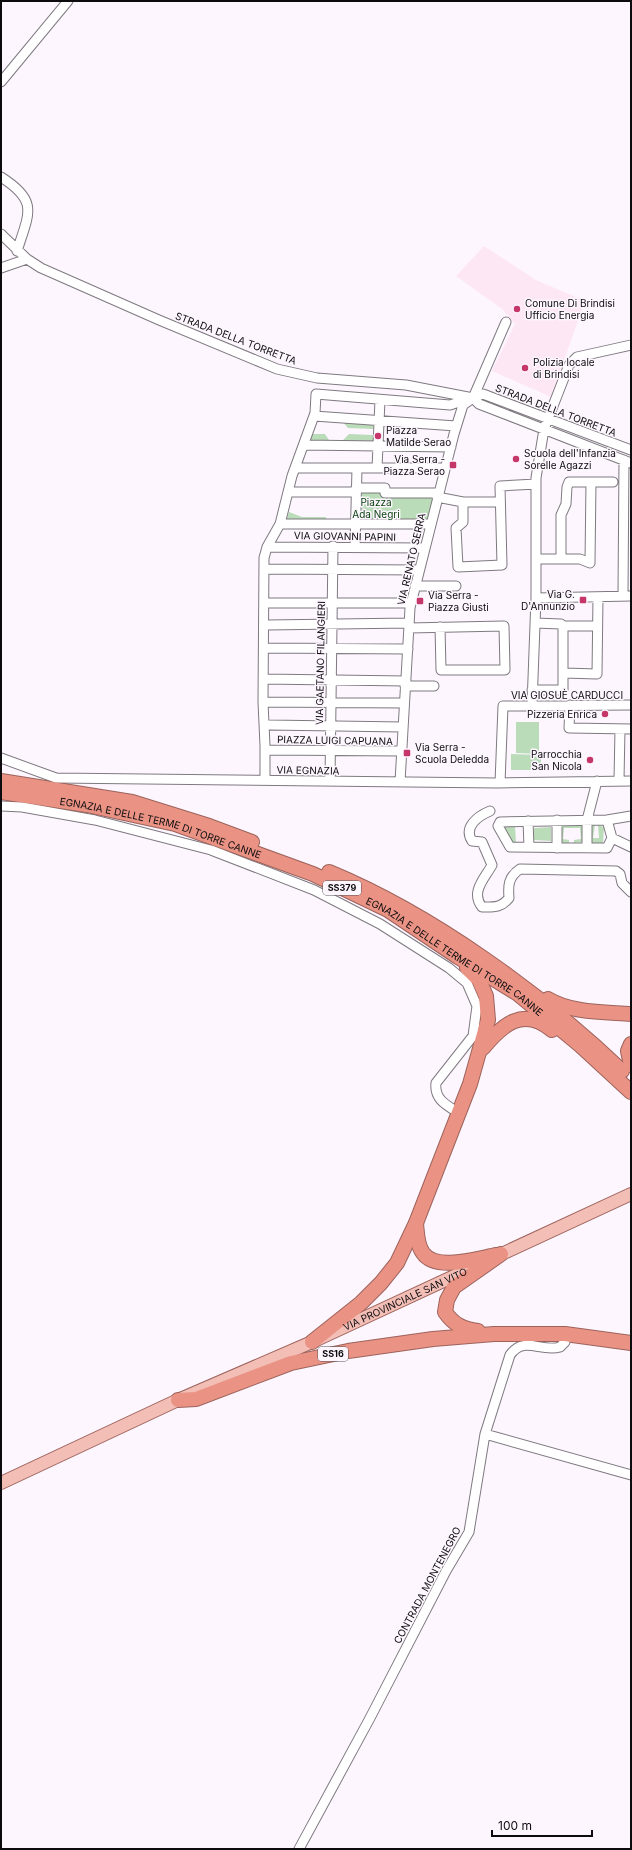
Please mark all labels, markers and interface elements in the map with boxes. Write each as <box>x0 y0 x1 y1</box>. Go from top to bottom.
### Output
place label: Comune Di Brindisi Ufficio Energia <box>525 297 615 321</box>
marker: Comune Di Brindisi Ufficio Energia <box>512 304 522 314</box>
street label: STRADA DELLA TORRETTA <box>174 309 298 367</box>
place label: Polizia locale di Brindisi <box>533 356 595 380</box>
marker: Polizia locale di Brindisi <box>520 363 530 373</box>
street label: STRADA DELLA TORRETTA <box>494 381 618 439</box>
place label: Piazza Matilde Serao <box>386 424 451 448</box>
marker: Piazza Matilde Serao <box>373 431 383 441</box>
place label: Scuola dell'Infanzia Sorelle Agazzi <box>524 447 616 471</box>
place label: Via Serra - Piazza Serao <box>383 453 445 477</box>
marker: Scuola dell'Infanzia Sorelle Agazzi <box>511 454 521 464</box>
marker: Via Serra - Piazza Serao <box>448 460 458 470</box>
park label: Piazza Ada Negri <box>352 496 400 520</box>
street label: VIA RENATO SERRA <box>395 512 427 606</box>
street label: VIA GIOVANNI PAPINI <box>294 529 396 543</box>
place label: Via G. D'Annunzio <box>521 588 575 612</box>
place label: Via Serra - Piazza Giusti <box>428 589 489 613</box>
marker: Via G. D'Annunzio <box>578 595 588 605</box>
marker: Via Serra - Piazza Giusti <box>415 596 425 606</box>
street label: VIA GAETANO FILANGIERI <box>313 601 327 725</box>
street label: VIA GIOSUÈ CARDUCCI <box>511 688 623 701</box>
place label: Pizzeria Enrica <box>527 708 597 720</box>
marker: Pizzeria Enrica <box>600 709 610 719</box>
street label: PIAZZA LUIGI CAPUANA <box>277 733 393 747</box>
place label: Via Serra - Scuola Deledda <box>415 741 489 765</box>
marker: Via Serra - Scuola Deledda <box>402 748 412 758</box>
place label: Parrocchia San Nicola <box>531 748 582 772</box>
marker: Parrocchia San Nicola <box>585 755 595 765</box>
street label: VIA EGNAZIA <box>276 763 340 777</box>
street label: EGNAZIA E DELLE TERME DI TORRE CANNE <box>59 795 263 861</box>
road number: SS379 <box>323 881 361 895</box>
street label: EGNAZIA E DELLE TERME DI TORRE CANNE <box>364 894 546 1018</box>
street label: VIA PROVINCIALE SAN VITO <box>341 1265 469 1333</box>
road number: SS16 <box>318 1347 348 1361</box>
street label: CONTRADA MONTENEGRO <box>391 1524 463 1645</box>
scale bar <box>492 1812 592 1838</box>
text: 100 m <box>498 1818 532 1833</box>

